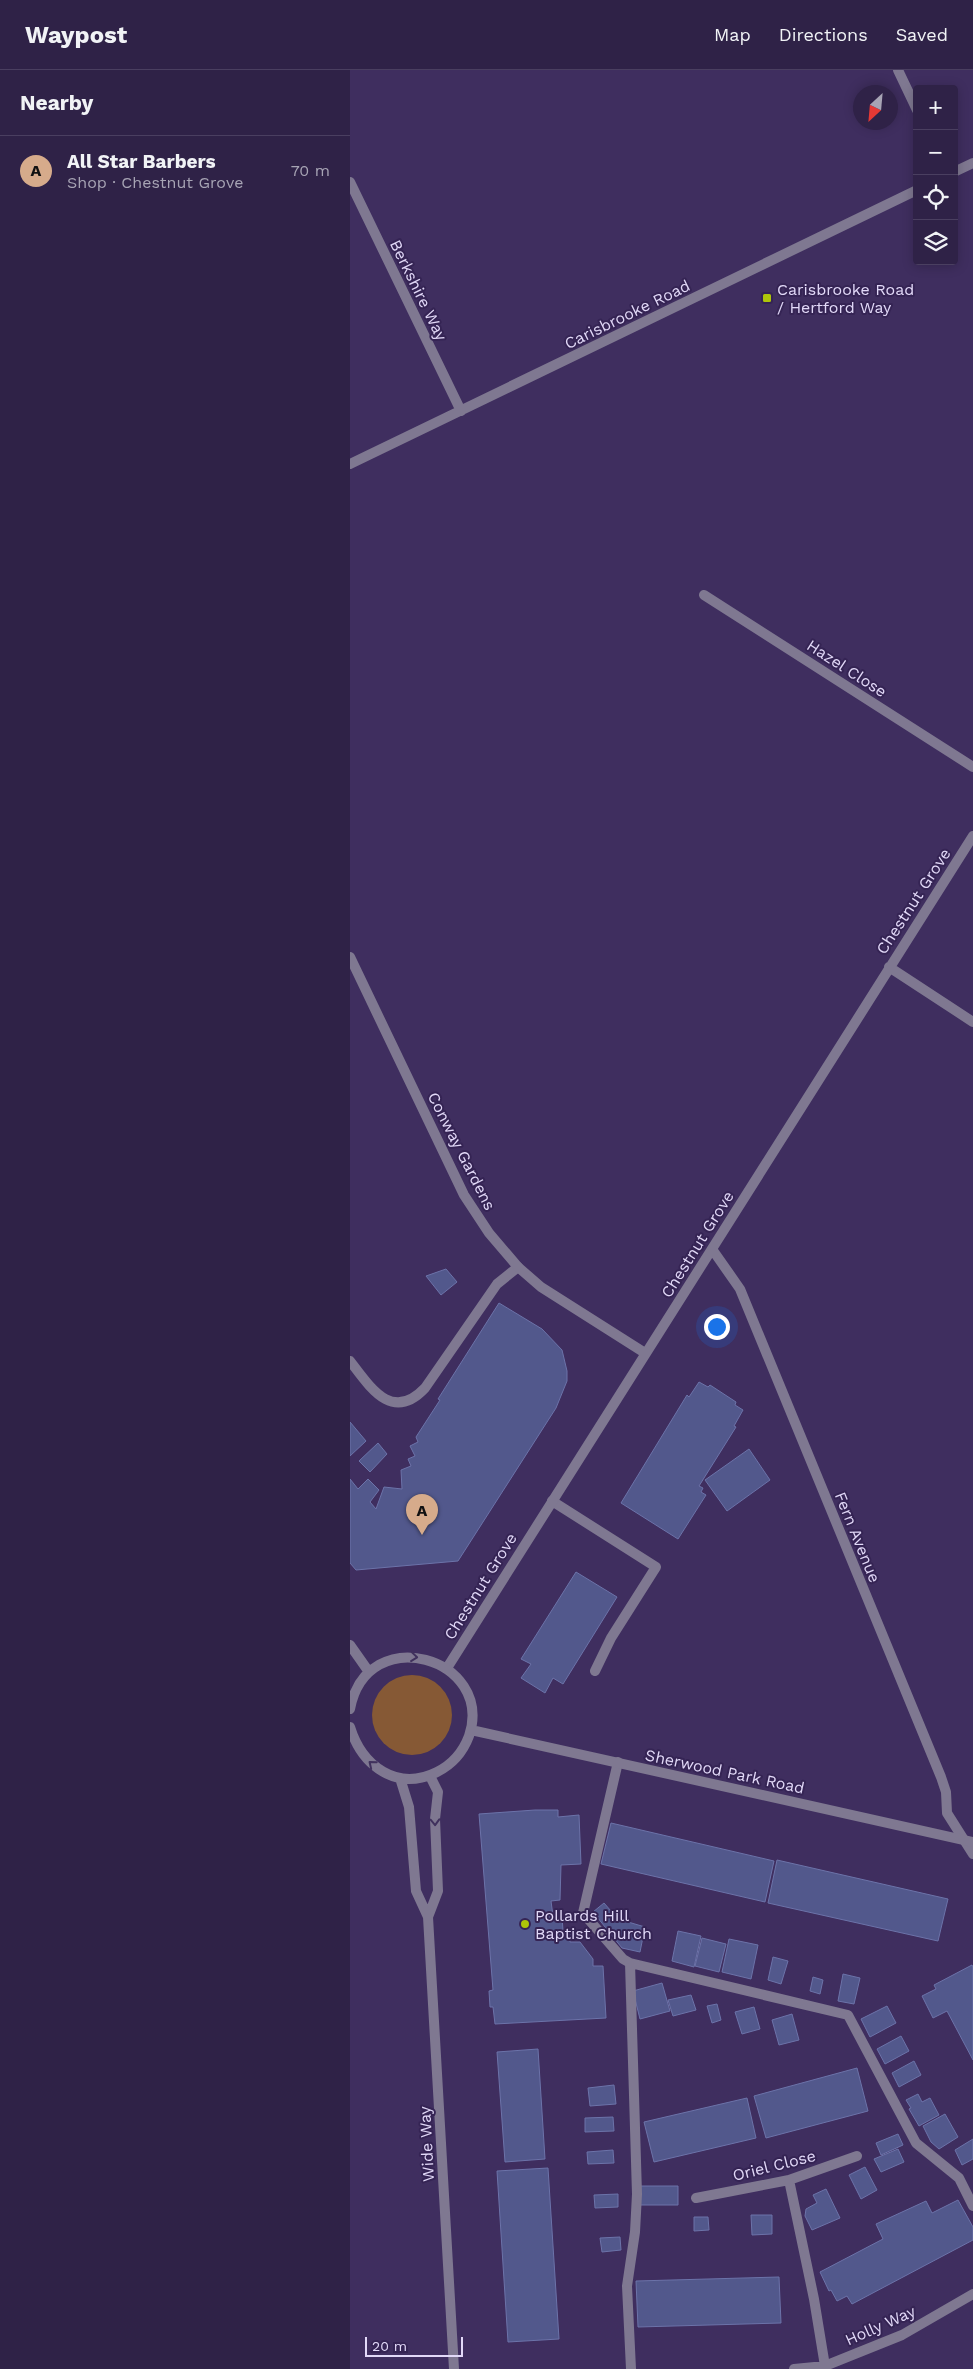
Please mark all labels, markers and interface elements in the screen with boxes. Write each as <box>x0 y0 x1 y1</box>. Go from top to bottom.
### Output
text: Waypost <box>25 21 127 49</box>
text: Map <box>714 24 751 45</box>
text: Directions <box>779 24 868 45</box>
text: Saved <box>896 24 948 45</box>
north arrow <box>853 85 898 130</box>
map controls <box>913 85 958 265</box>
button: + <box>913 85 958 130</box>
text: Nearby <box>20 90 93 115</box>
button: − <box>913 130 958 175</box>
text: All Star Barbers <box>67 150 216 173</box>
text: A <box>31 161 41 180</box>
text: 70 m <box>291 161 330 180</box>
text: Shop · Chestnut Grove <box>67 173 244 192</box>
button: locate <box>913 175 958 220</box>
button: layers <box>913 220 958 265</box>
street label: Berkshire Way <box>386 237 451 344</box>
street label: Carisbrooke Road <box>561 276 693 353</box>
place label: Carisbrooke Road / Hertford Way <box>777 280 914 317</box>
marker: Carisbrooke Road / Hertford Way <box>761 292 773 304</box>
street label: Hazel Close <box>803 636 890 701</box>
street label: Chestnut Grove <box>872 845 955 958</box>
street label: Conway Gardens <box>424 1089 500 1213</box>
street label: Chestnut Grove <box>657 1187 738 1301</box>
your location <box>704 1314 730 1340</box>
street label: Fern Avenue <box>831 1489 884 1585</box>
pin: A <box>406 1494 438 1535</box>
street label: Chestnut Grove <box>440 1529 521 1643</box>
one-way arrow <box>410 1652 418 1663</box>
street label: Sherwood Park Road <box>644 1745 806 1798</box>
one-way arrow <box>368 1760 377 1769</box>
one-way arrow <box>430 1818 440 1826</box>
place label: Pollards Hill Baptist Church <box>535 1906 652 1943</box>
marker: Pollards Hill Baptist Church <box>519 1918 531 1930</box>
street label: Wide Way <box>415 2105 438 2182</box>
street label: Oriel Close <box>731 2146 818 2185</box>
street label: Holly Way <box>842 2301 919 2349</box>
scale bar <box>365 2334 462 2357</box>
text: 20 m <box>372 2338 407 2354</box>

